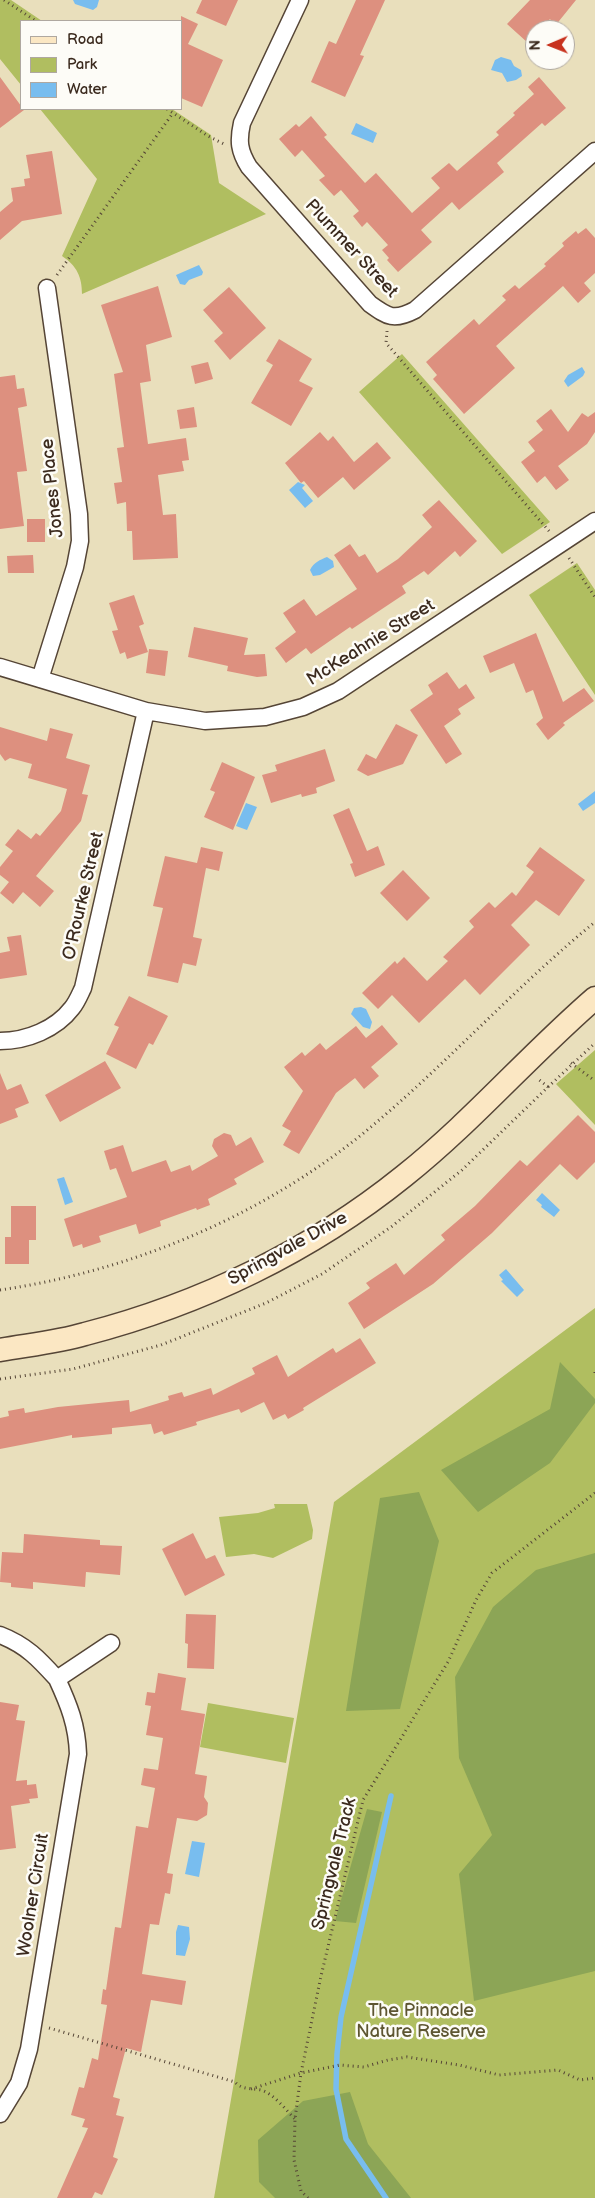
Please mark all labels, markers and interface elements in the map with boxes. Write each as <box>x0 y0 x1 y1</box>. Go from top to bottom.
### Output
legend <box>20 20 182 110</box>
north arrow <box>525 20 575 70</box>
text: Road <box>67 30 103 49</box>
text: N <box>527 40 544 51</box>
text: Park <box>67 55 97 74</box>
text: Water <box>67 80 107 99</box>
street label: Plummer Street <box>300 195 402 303</box>
street label: Jones Place <box>37 437 69 539</box>
street label: McKeahnie Street <box>303 595 439 691</box>
street label: O'Rourke Street <box>59 830 109 962</box>
street label: Springvale Drive <box>225 1207 351 1291</box>
street label: Springvale Track <box>308 1796 362 1932</box>
street label: Woolner Circuit <box>14 1832 54 1958</box>
park label: The Pinnacle Nature Reserve <box>356 2000 486 2042</box>

